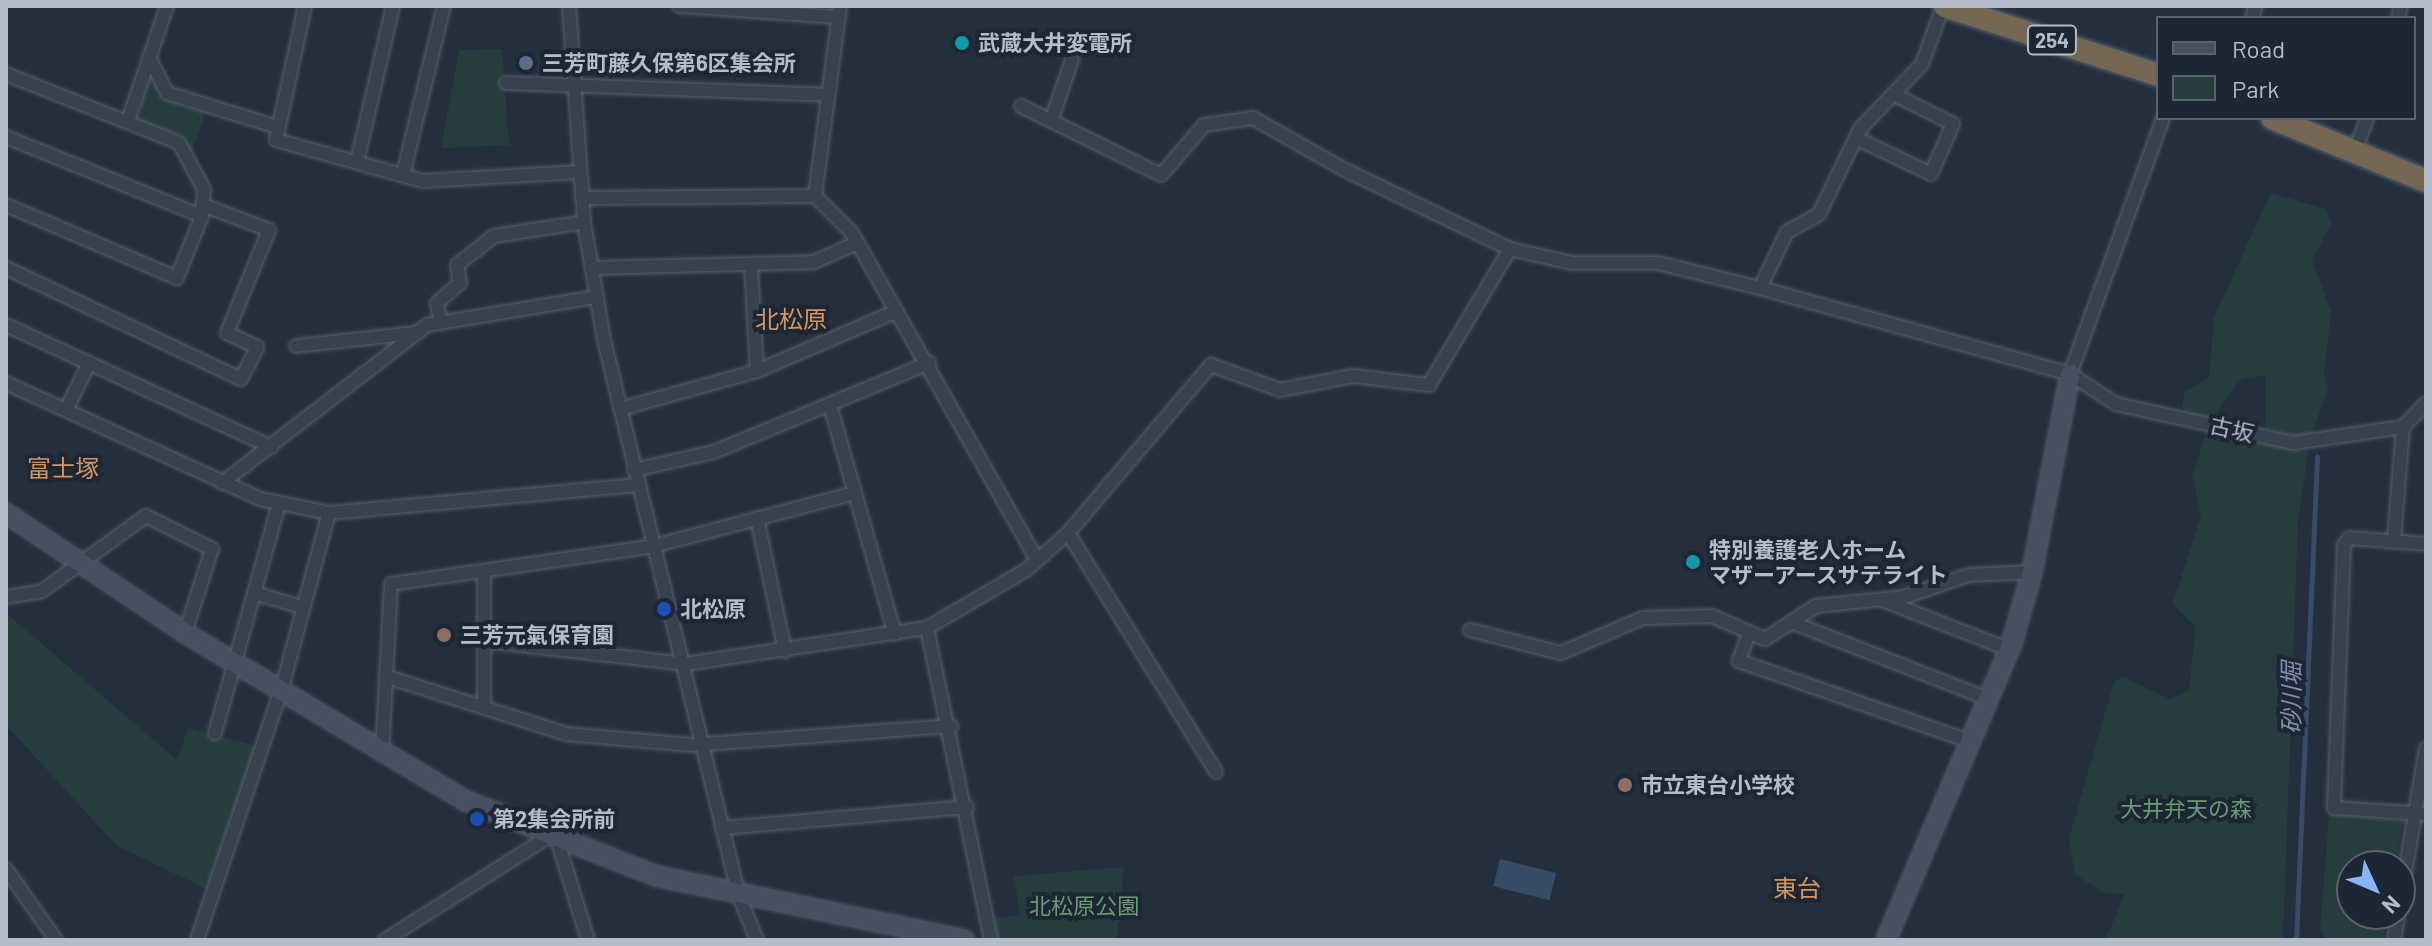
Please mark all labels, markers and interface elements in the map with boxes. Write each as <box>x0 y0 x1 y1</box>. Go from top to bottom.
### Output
legend <box>2156 16 2416 120</box>
road number: 254 <box>2026 24 2078 56</box>
place label: 武蔵大井変電所 <box>978 30 1132 56</box>
marker: 武蔵大井変電所 <box>953 34 971 52</box>
text: Road <box>2232 34 2285 63</box>
place label: 三芳町藤久保第6区集会所 <box>542 50 796 76</box>
marker: 三芳町藤久保第6区集会所 <box>517 54 535 72</box>
text: Park <box>2232 74 2279 103</box>
district label: 北松原 <box>755 305 827 333</box>
street label: 古坂 <box>2208 411 2256 447</box>
district label: 富士塚 <box>27 454 99 482</box>
place label: 特別養護老人ホーム マザーアースサテライト <box>1709 536 1950 588</box>
marker: 特別養護老人ホーム マザーアースサテライト <box>1684 553 1702 571</box>
place label: 北松原 <box>680 596 746 622</box>
marker: 北松原 <box>655 600 673 618</box>
place label: 三芳元氣保育園 <box>460 622 614 648</box>
marker: 三芳元氣保育園 <box>435 626 453 644</box>
water label: 砂川堀 <box>2277 662 2305 734</box>
place label: 市立東台小学校 <box>1641 772 1795 798</box>
marker: 市立東台小学校 <box>1616 776 1634 794</box>
park label: 大井弁天の森 <box>2120 796 2252 822</box>
place label: 第2集会所前 <box>493 806 615 832</box>
marker: 第2集会所前 <box>468 810 486 828</box>
north arrow <box>2336 850 2416 930</box>
district label: 東台 <box>1773 874 1821 902</box>
text: N <box>2377 891 2406 920</box>
park label: 北松原公園 <box>1029 893 1139 919</box>

